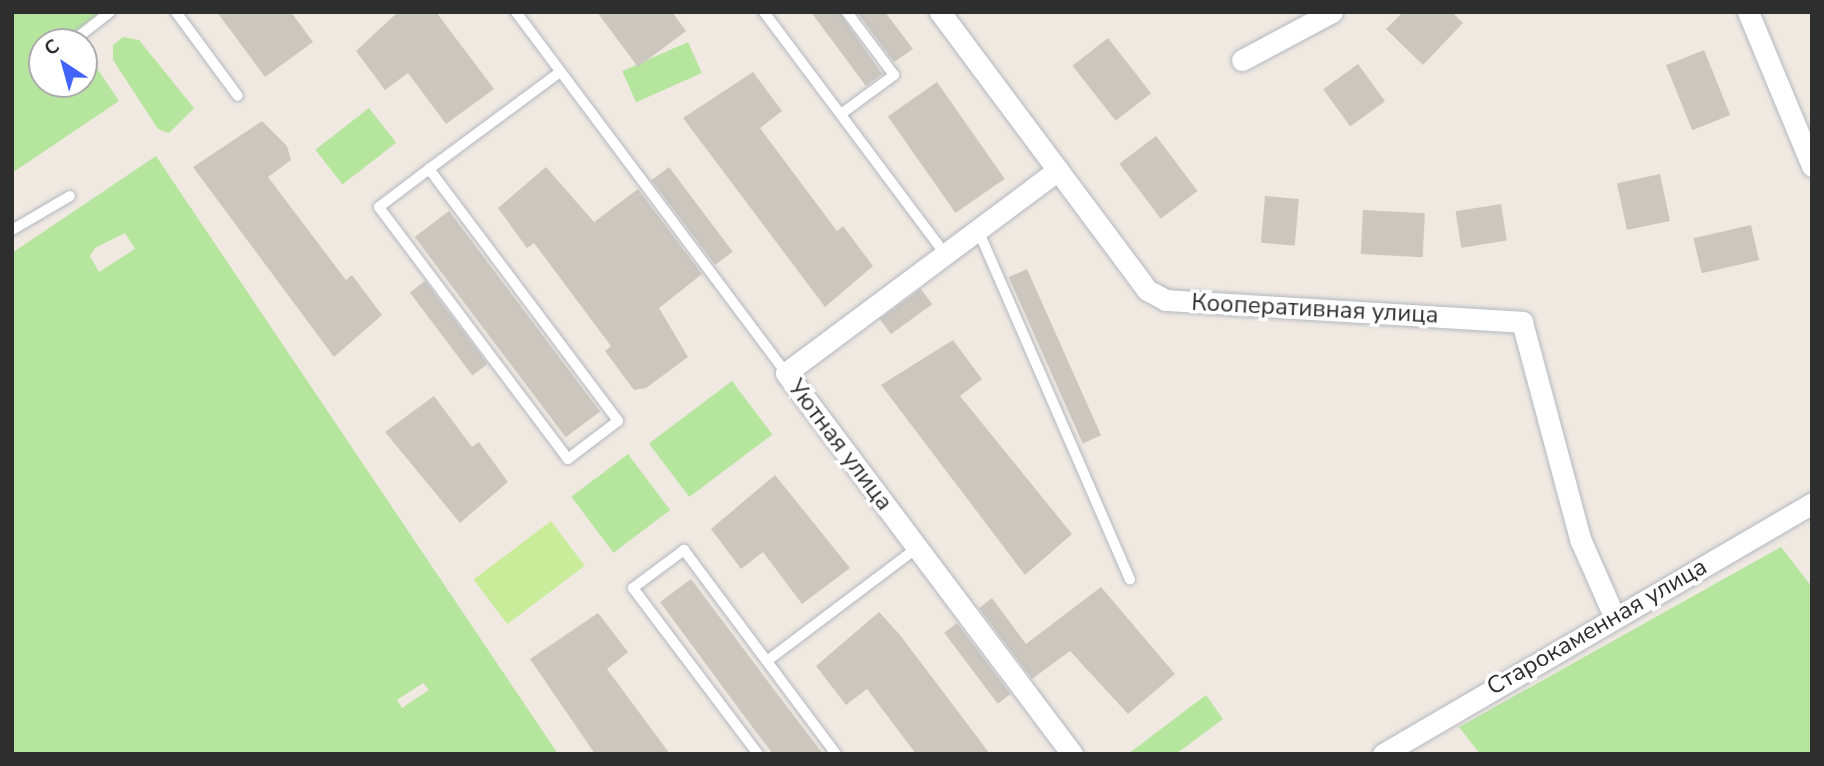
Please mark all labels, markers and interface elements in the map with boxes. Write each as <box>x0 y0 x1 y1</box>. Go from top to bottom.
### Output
north arrow <box>28 28 98 98</box>
text: С <box>39 33 65 62</box>
street label: Кооперативная улица <box>1191 288 1439 330</box>
street label: Уютная улица <box>781 374 899 516</box>
street label: Старокаменная улица <box>1482 552 1712 702</box>

